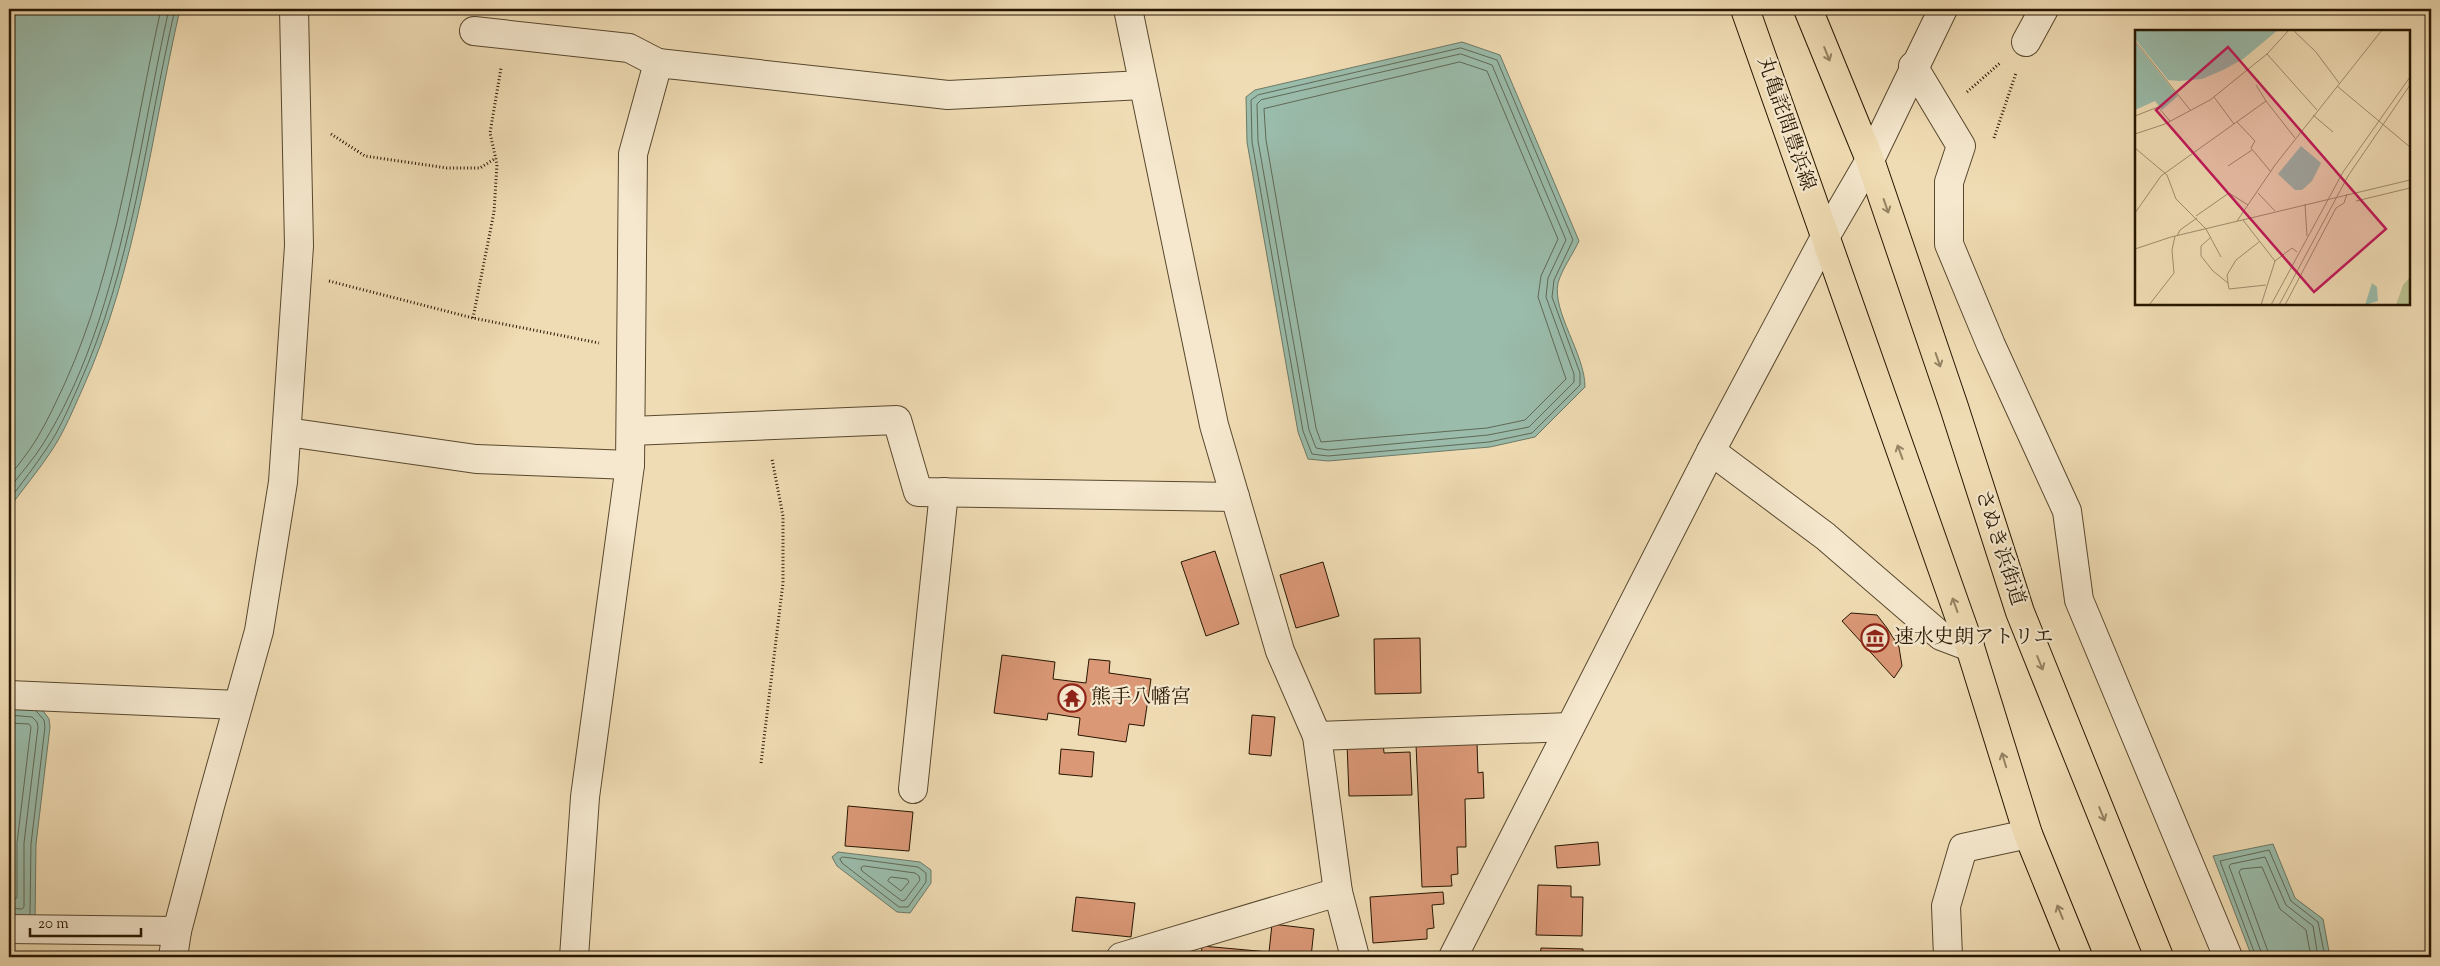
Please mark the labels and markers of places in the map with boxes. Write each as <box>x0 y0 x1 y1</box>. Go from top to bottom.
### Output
museum icon: 速水史朗アトリエ <box>1860 623 1890 653</box>
place label: 速水史朗アトリエ <box>1894 624 2054 653</box>
temple icon: 熊手八幡宮 <box>1057 683 1087 713</box>
place label: 熊手八幡宮 <box>1091 684 1191 713</box>

